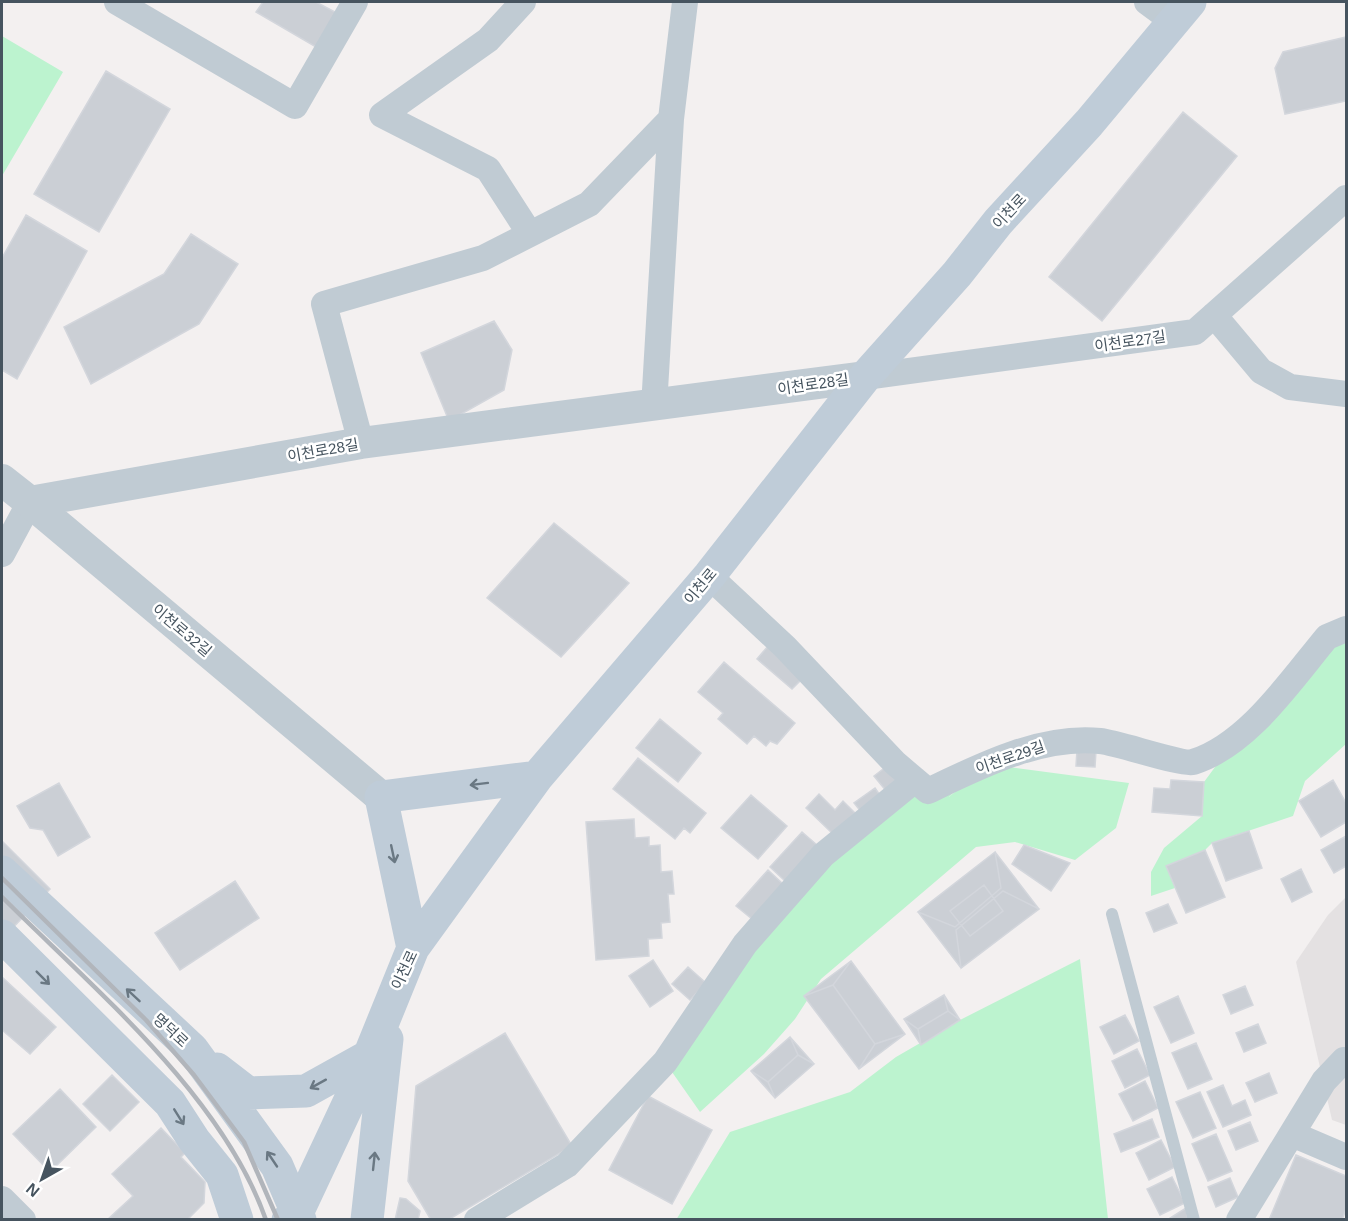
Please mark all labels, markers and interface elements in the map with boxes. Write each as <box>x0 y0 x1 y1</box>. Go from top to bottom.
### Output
street label: 이천로 <box>989 190 1029 232</box>
street label: 이천로27길 <box>1093 328 1167 354</box>
street label: 이천로28길 <box>776 371 850 397</box>
street label: 이천로28길 <box>286 435 360 465</box>
street label: 이천로 <box>680 565 720 607</box>
street label: 이천로32길 <box>149 600 215 660</box>
street label: 이천로29길 <box>973 737 1047 777</box>
one-way arrow <box>470 779 489 790</box>
one-way arrow <box>388 844 399 863</box>
street label: 이천로 <box>388 948 420 992</box>
one-way arrow <box>35 970 50 985</box>
one-way arrow <box>126 988 141 1002</box>
street label: 명덕로 <box>150 1010 192 1050</box>
one-way arrow <box>310 1078 327 1090</box>
one-way arrow <box>174 1108 186 1125</box>
north arrow <box>12 1149 72 1209</box>
one-way arrow <box>266 1151 278 1167</box>
one-way arrow <box>369 1152 380 1172</box>
text: N <box>23 1180 43 1200</box>

